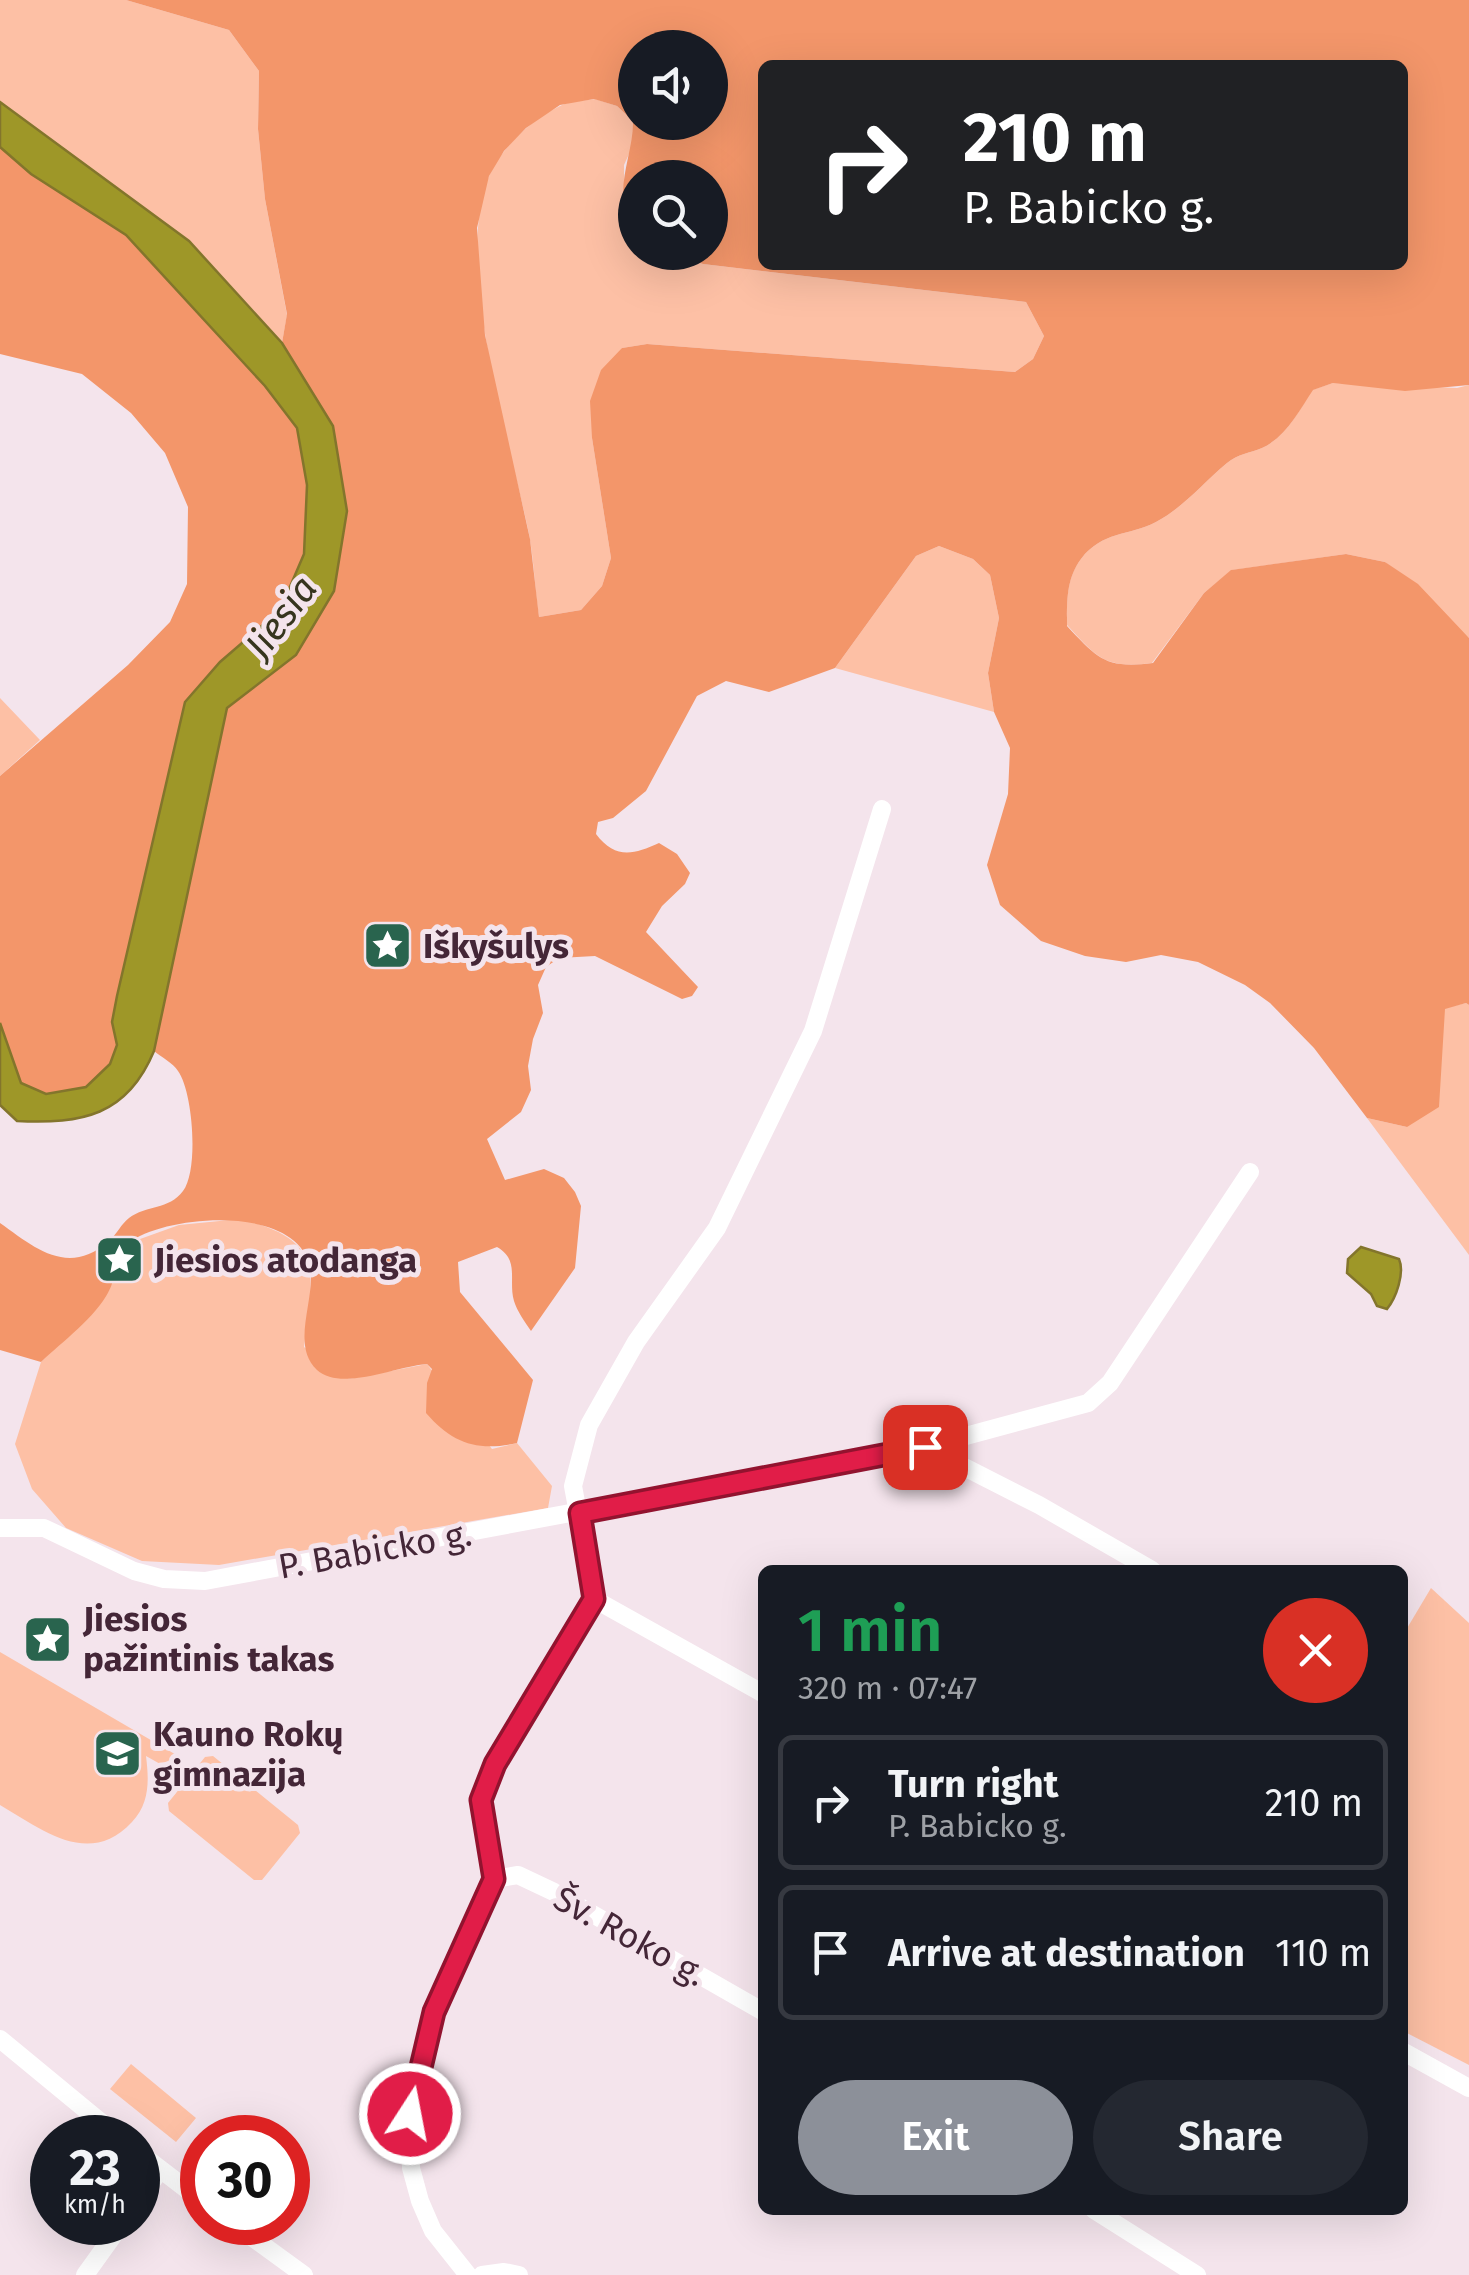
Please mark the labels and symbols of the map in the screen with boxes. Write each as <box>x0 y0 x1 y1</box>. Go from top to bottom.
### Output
water label: Jiesia <box>234 567 327 669</box>
place icon: Iškyšulys <box>362 920 414 972</box>
place label: Iškyšulys <box>423 925 569 967</box>
place icon: Jiesios atodanga <box>93 1234 145 1286</box>
place label: Jiesios atodanga <box>153 1239 417 1281</box>
pin <box>883 1405 968 1490</box>
street label: P. Babicko g. <box>275 1512 475 1588</box>
place label: Jiesios pažintinis takas <box>82 1598 334 1680</box>
place icon: Jiesios pažintinis takas <box>22 1613 74 1665</box>
place label: Kauno Rokų gimnazija <box>153 1713 344 1795</box>
school or university icon: Kauno Rokų gimnazija <box>92 1728 144 1780</box>
street label: Šv. Roko g. <box>547 1877 713 1995</box>
position arrow <box>358 2062 462 2166</box>
speed limit sign: 30 <box>180 2115 310 2245</box>

